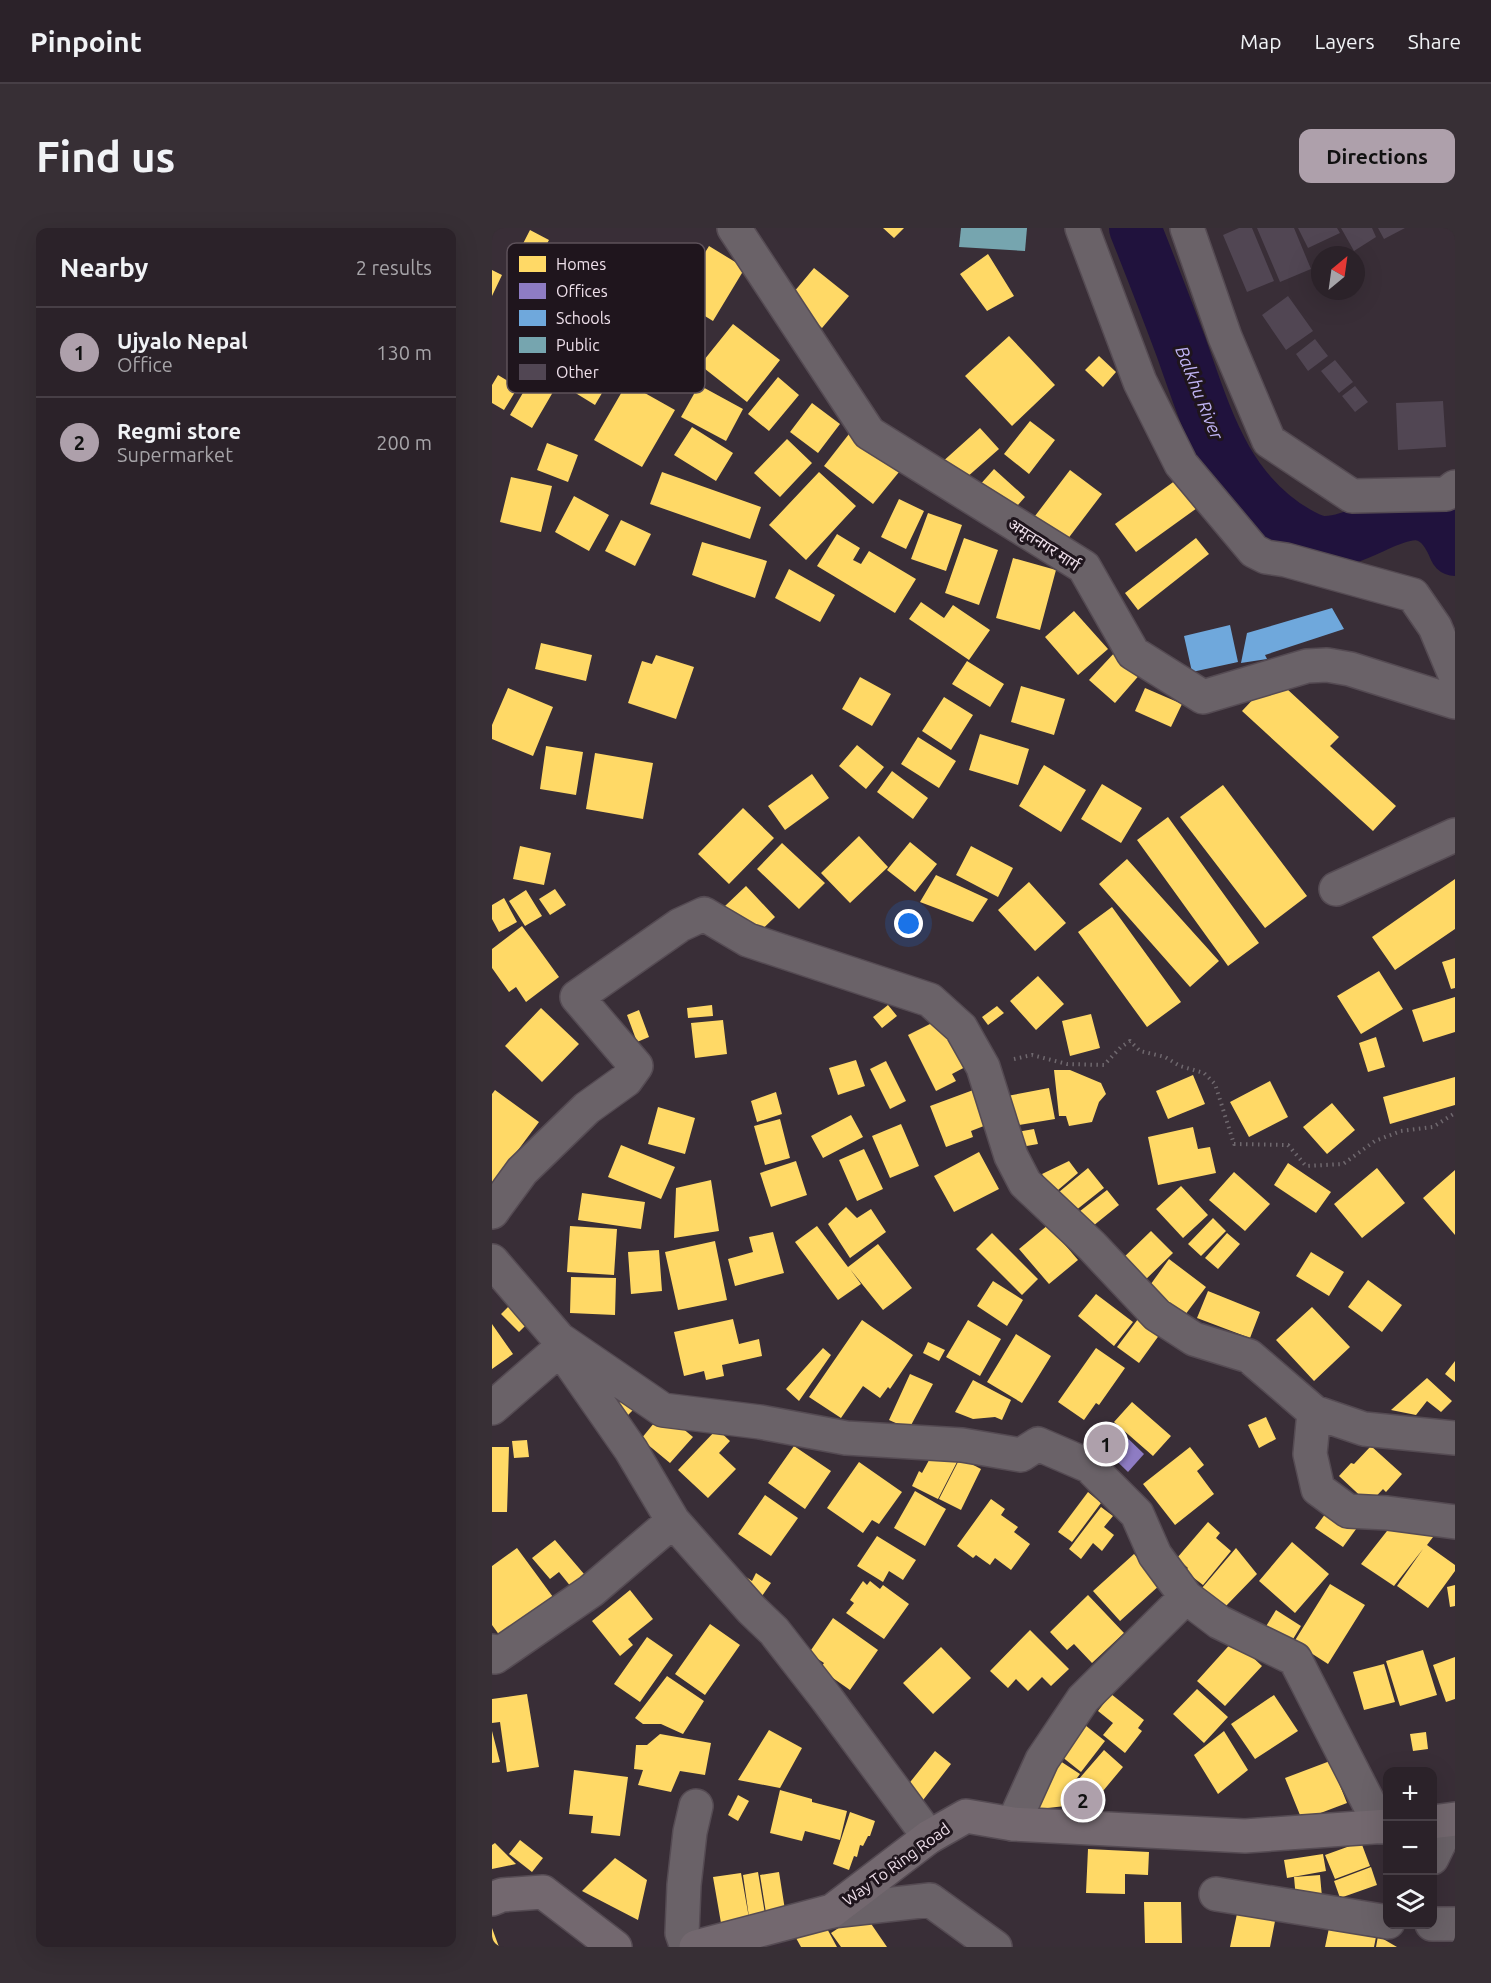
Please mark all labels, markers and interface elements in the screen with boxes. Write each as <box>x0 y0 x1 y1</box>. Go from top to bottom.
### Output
text: Pinpoint <box>30 26 142 57</box>
text: Map <box>1240 29 1281 53</box>
text: Layers <box>1314 29 1375 53</box>
text: Share <box>1408 29 1461 53</box>
button: Directions <box>1299 129 1455 183</box>
text: Find us <box>36 133 175 180</box>
legend <box>507 243 705 393</box>
north arrow <box>1311 246 1365 300</box>
text: Nearby <box>60 253 148 282</box>
text: Homes <box>556 255 606 273</box>
text: 2 results <box>356 256 432 279</box>
text: Offices <box>556 282 608 300</box>
text: Schools <box>556 309 611 327</box>
text: Ujyalo Nepal <box>117 328 248 353</box>
text: Public <box>556 336 600 354</box>
text: 1 <box>74 341 85 364</box>
text: 130 m <box>376 341 432 364</box>
water label: Balkhu River <box>1172 343 1228 443</box>
text: Office <box>117 353 173 376</box>
text: Other <box>556 363 599 381</box>
text: Regmi store <box>117 418 241 443</box>
text: 2 <box>74 431 85 454</box>
text: 200 m <box>376 431 432 454</box>
text: Supermarket <box>117 443 233 466</box>
street label: अमृतनगर मार्ग <box>1004 514 1084 576</box>
your location <box>894 909 923 938</box>
pin: 1 <box>1086 1422 1126 1466</box>
map controls <box>1383 1767 1437 1929</box>
button: + <box>1383 1767 1437 1821</box>
pin: 2 <box>1064 1778 1102 1822</box>
street label: Way To Ring Road <box>839 1819 953 1909</box>
button: − <box>1383 1821 1437 1875</box>
button: layers <box>1383 1875 1437 1929</box>

